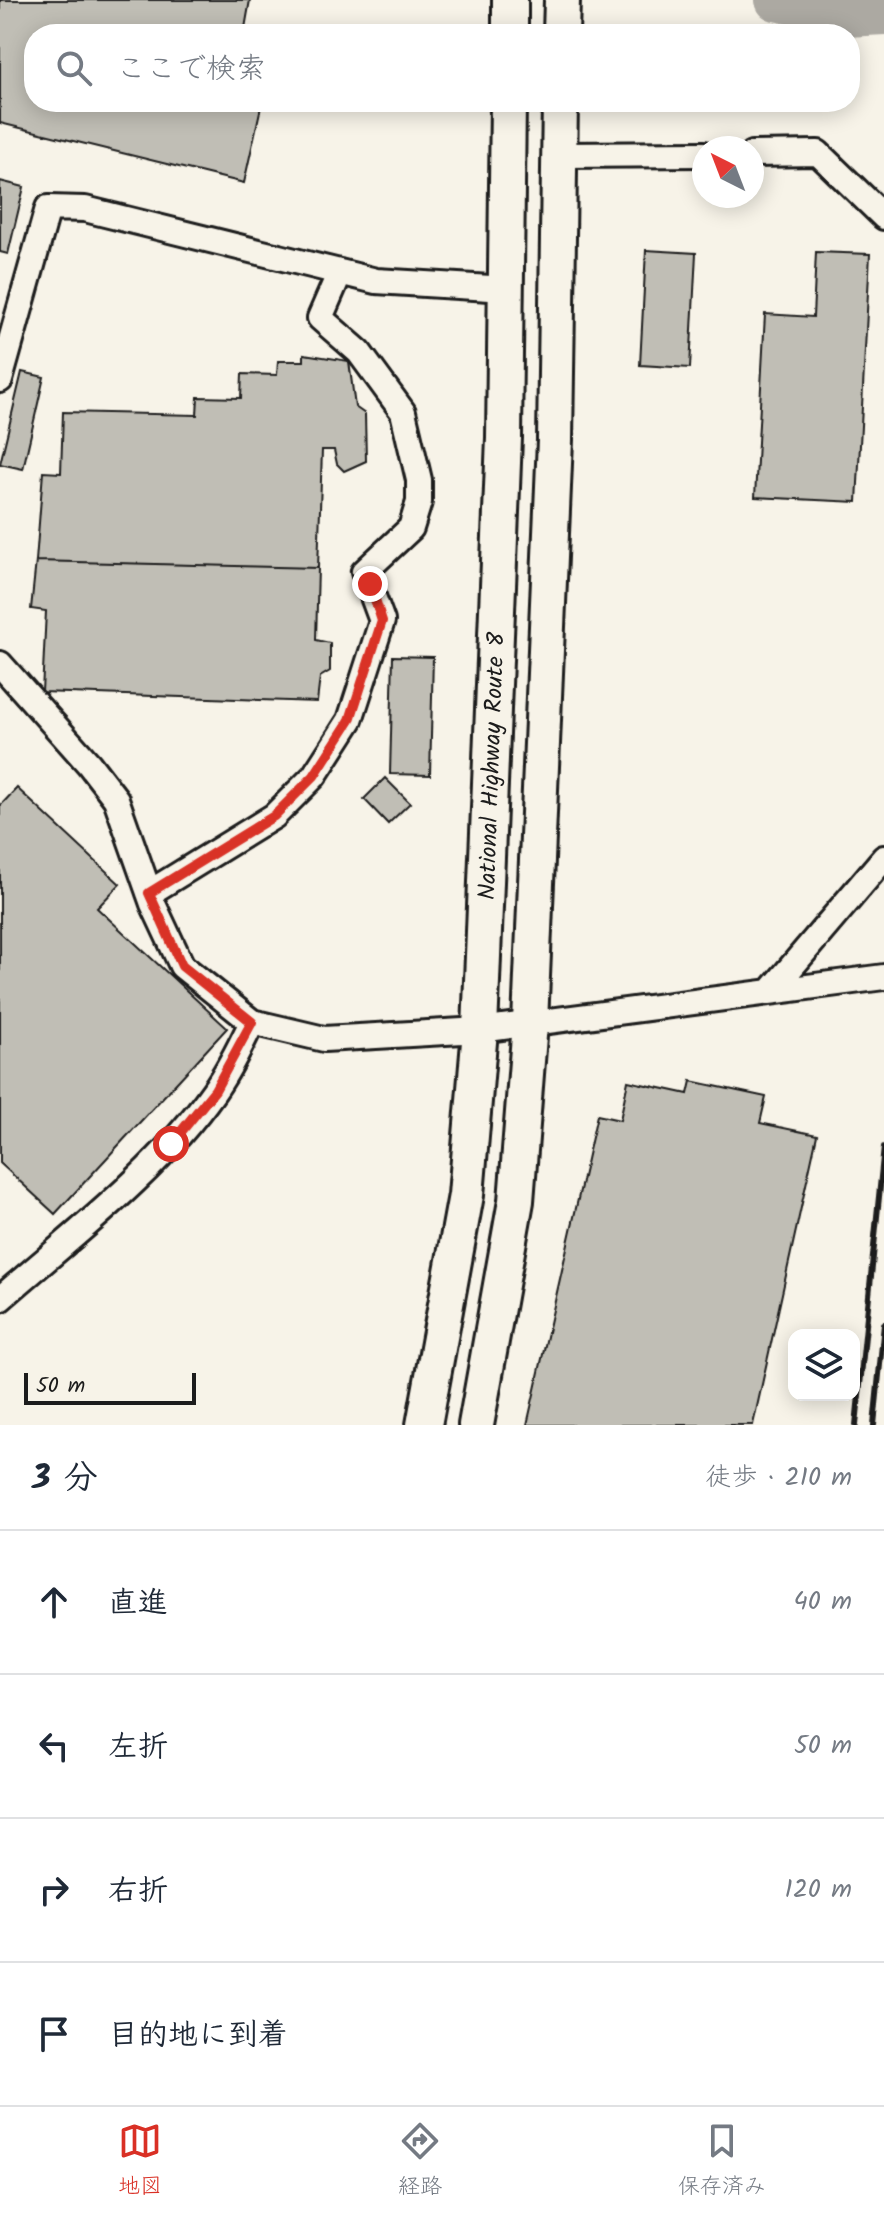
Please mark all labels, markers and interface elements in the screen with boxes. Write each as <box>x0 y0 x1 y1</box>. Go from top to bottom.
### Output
search box <box>24 24 860 112</box>
icon: search <box>52 46 96 90</box>
text: ここで検索 <box>116 46 266 94</box>
north arrow <box>692 136 764 208</box>
route end <box>352 566 388 602</box>
street label: National Highway Route 8 <box>468 631 517 901</box>
route start <box>153 1126 189 1162</box>
map controls <box>788 1329 860 1401</box>
button: layers <box>788 1329 860 1401</box>
scale bar <box>24 1369 196 1405</box>
text: 50 m <box>36 1369 85 1404</box>
text: 3 分 <box>32 1452 98 1506</box>
text: 徒歩 · 210 m <box>706 1457 852 1499</box>
icon: ahead <box>32 1580 76 1624</box>
text: 直進 <box>108 1580 168 1628</box>
text: 40 m <box>794 1581 852 1623</box>
icon: left <box>32 1724 76 1768</box>
text: 左折 <box>108 1724 168 1772</box>
text: 50 m <box>794 1725 852 1767</box>
icon: right <box>32 1868 76 1912</box>
text: 右折 <box>108 1868 168 1916</box>
text: 120 m <box>785 1869 852 1911</box>
icon: arrive <box>32 2012 76 2056</box>
text: 目的地に到着 <box>108 2012 288 2060</box>
tab: 地図 <box>118 2119 162 2205</box>
tab: 経路 <box>398 2119 442 2205</box>
tab: 保存済み <box>678 2119 766 2205</box>

